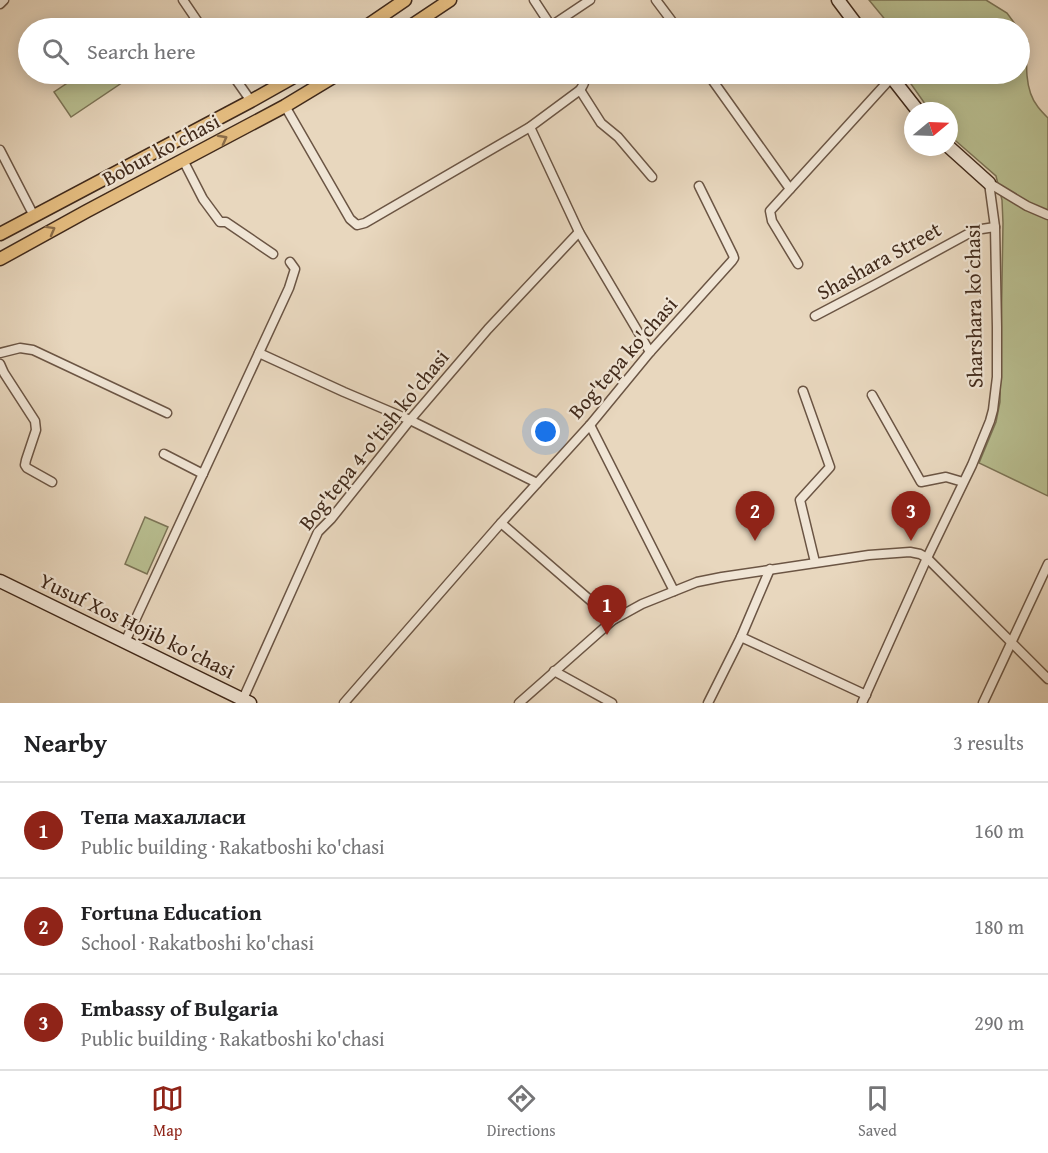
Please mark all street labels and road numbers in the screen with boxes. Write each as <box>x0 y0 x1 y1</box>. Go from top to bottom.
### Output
street label: Bobur ko'chasi <box>96 105 225 194</box>
street label: Shashara Street <box>811 213 947 308</box>
street label: Sharshara koʻchasi <box>957 224 990 388</box>
street label: Bog'tepa ko'chasi <box>561 290 685 426</box>
street label: Bog'tepa 4-o'tish ko'chasi <box>291 343 456 537</box>
street label: Yusuf Xos Hojib ko'chasi <box>34 565 241 687</box>

